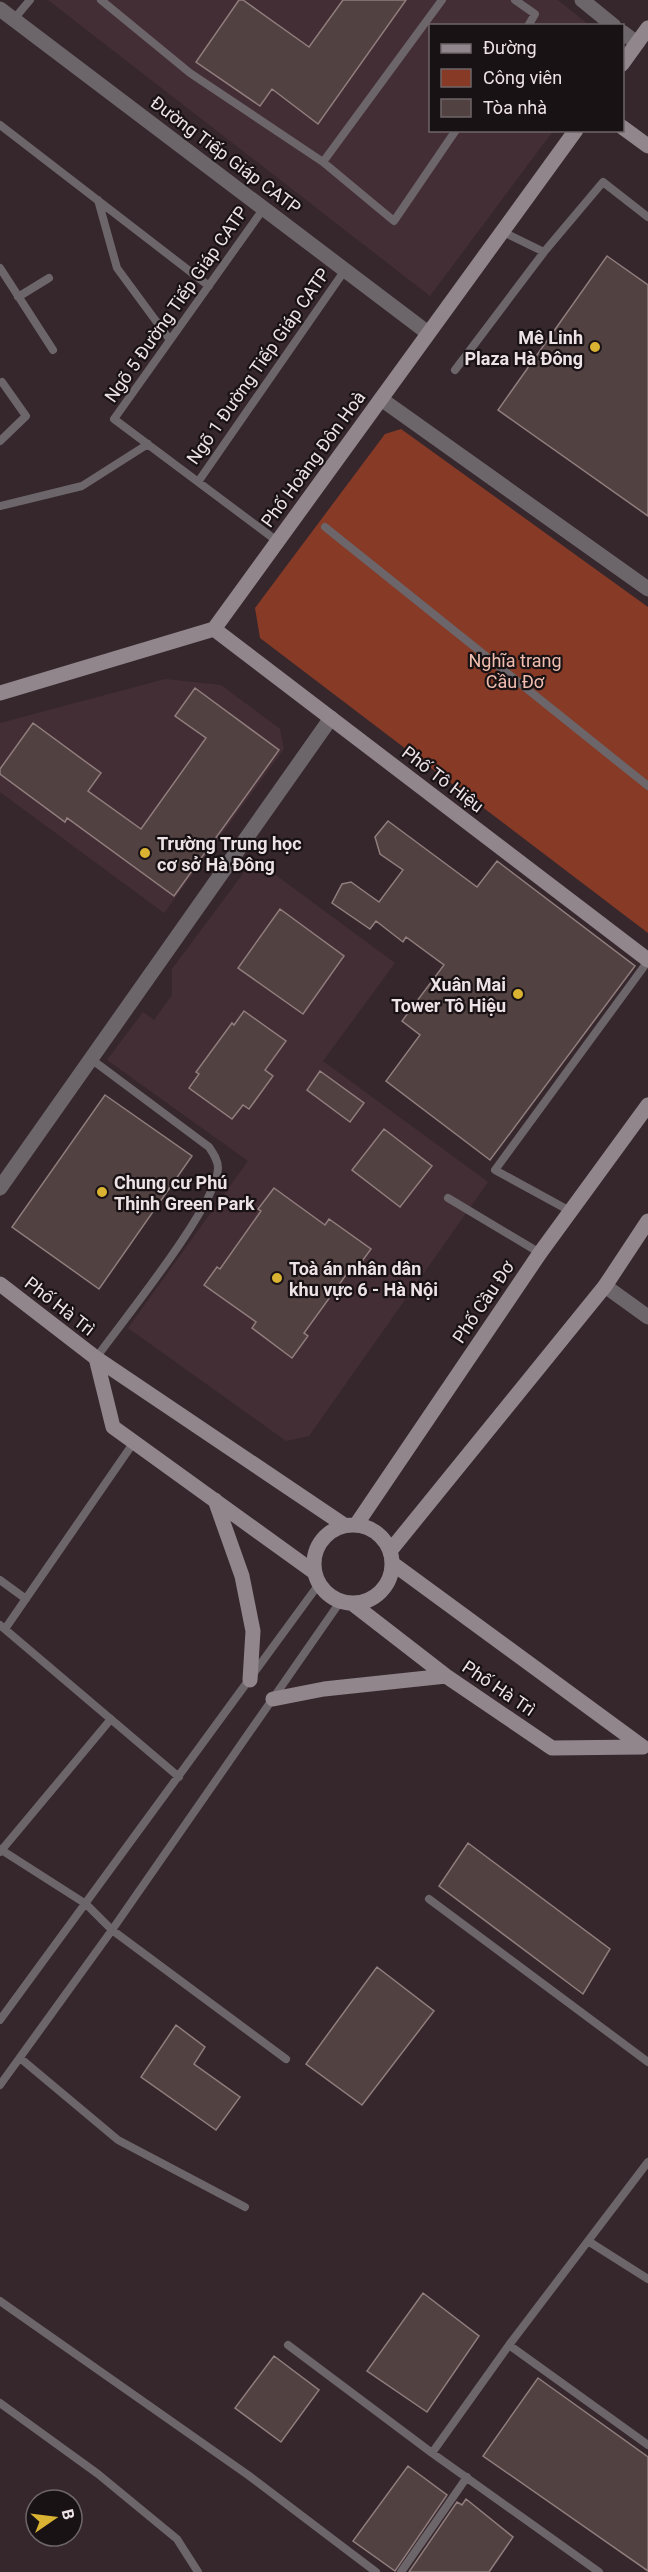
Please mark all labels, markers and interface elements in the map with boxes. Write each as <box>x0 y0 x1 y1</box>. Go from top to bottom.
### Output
legend <box>429 24 624 132</box>
text: Đường <box>483 37 537 58</box>
text: Công viên <box>483 67 562 88</box>
street label: Đường Tiếp Giáp CATP <box>147 92 305 218</box>
text: Tòa nhà <box>483 97 547 118</box>
street label: Ngõ 5 Đường Tiếp Giáp CATP <box>100 202 252 406</box>
street label: Ngõ 1 Đường Tiếp Giáp CATP <box>182 264 334 468</box>
place label: Mê Linh Plaza Hà Đông <box>464 327 583 369</box>
marker: Mê Linh Plaza Hà Đông <box>588 340 602 354</box>
street label: Phố Hoàng Đôn Hoà <box>257 387 369 531</box>
park label: Nghĩa trang Cầu Đơ <box>468 650 562 692</box>
street label: Phố Tô Hiệu <box>398 741 488 817</box>
place label: Trường Trung học cơ sở Hà Đông <box>157 833 302 875</box>
marker: Trường Trung học cơ sở Hà Đông <box>138 846 152 860</box>
place label: Xuân Mai Tower Tô Hiệu <box>391 974 506 1016</box>
marker: Xuân Mai Tower Tô Hiệu <box>511 987 525 1001</box>
place label: Chung cư Phú Thịnh Green Park <box>114 1172 255 1214</box>
marker: Chung cư Phú Thịnh Green Park <box>95 1185 109 1199</box>
street label: Phố Cầu Đơ <box>448 1256 518 1347</box>
place label: Toà án nhân dân khu vực 6 - Hà Nội <box>289 1258 438 1300</box>
marker: Toà án nhân dân khu vực 6 - Hà Nội <box>270 1271 284 1285</box>
street label: Phố Hà Trì <box>21 1272 99 1340</box>
street label: Phố Hà Trì <box>459 1656 539 1720</box>
north arrow <box>24 2488 84 2548</box>
text: B <box>58 2507 79 2522</box>

